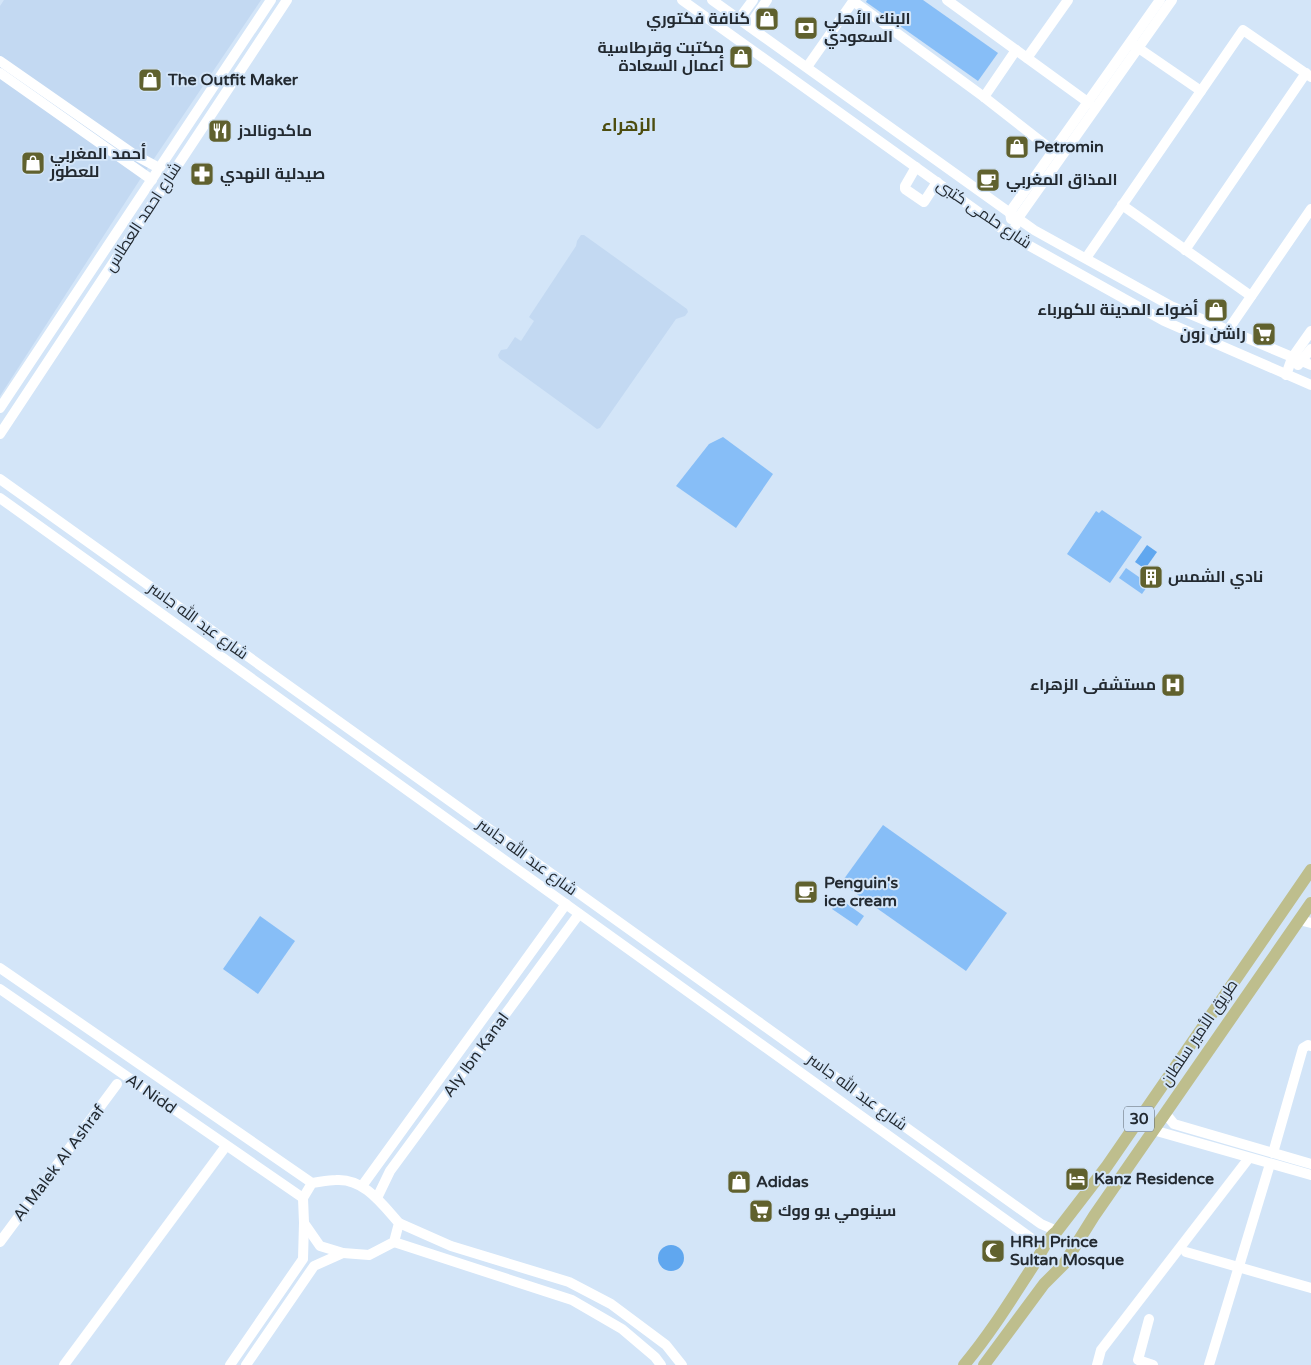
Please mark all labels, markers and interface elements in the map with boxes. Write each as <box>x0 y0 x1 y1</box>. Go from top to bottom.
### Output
shop icon: كنافة فكتوري <box>754 6 780 32</box>
place label: كنافة فكتوري <box>646 9 750 31</box>
place label: البنك الأهلي السعودي <box>824 9 911 49</box>
bank icon: البنك الأهلي السعودي <box>793 15 819 41</box>
place label: مكتبت وقرطاسية أعمال السعادة <box>598 38 724 76</box>
shop icon: مكتبت وقرطاسية أعمال السعادة <box>728 44 754 70</box>
shop icon: The Outfit Maker <box>137 67 163 93</box>
place label: The Outfit Maker <box>167 70 299 90</box>
district label: الزهراء <box>602 114 656 136</box>
restaurant icon: ماكدونالدز <box>207 118 233 144</box>
place label: ماكدونالدز <box>237 121 312 141</box>
shop icon: Petromin <box>1004 134 1030 160</box>
place label: Petromin <box>1034 137 1104 157</box>
place label: أحمد المغربي للعطور <box>49 143 146 182</box>
shop icon: أحمد المغربي للعطور <box>20 150 46 176</box>
street label: شارع احمد العطاس <box>100 158 187 276</box>
pharmacy icon: صيدلية النهدي <box>189 161 215 187</box>
place label: صيدلية النهدي <box>220 164 325 186</box>
cafe icon: المذاق المغربي <box>975 167 1001 193</box>
place label: المذاق المغربي <box>1006 170 1117 192</box>
street label: شارع حلمى كتبى <box>932 175 1035 254</box>
shop icon: أضواء المدينة للكهرباء <box>1203 297 1229 323</box>
place label: أضواء المدينة للكهرباء <box>1037 299 1198 320</box>
supermarket icon: راشن زون <box>1251 321 1277 347</box>
place label: راشن زون <box>1180 324 1246 344</box>
building icon: نادي الشمس <box>1138 564 1164 590</box>
place label: نادي الشمس <box>1168 567 1263 589</box>
street label: شارع عبد الله جاسر <box>143 577 253 665</box>
hospital icon: مستشفى الزهراء <box>1160 672 1186 698</box>
place label: مستشفى الزهراء <box>1030 675 1156 695</box>
street label: شارع عبد الله جاسر <box>472 813 582 901</box>
place label: Penguin's ice cream <box>824 873 898 911</box>
cafe icon: Penguin's ice cream <box>793 879 819 905</box>
street label: طريق الأمير سلطان <box>1156 976 1242 1090</box>
street label: Aly Ibn Kanal <box>439 1009 513 1101</box>
street label: شارع عبد الله جاسر <box>802 1048 912 1136</box>
street label: Al Nidd <box>122 1070 180 1118</box>
street label: Al Malek Al Ashraf <box>9 1100 110 1225</box>
road number: 30 <box>1124 1106 1154 1132</box>
hotel icon: Kanz Residence <box>1064 1166 1090 1192</box>
shop icon: Adidas <box>726 1169 752 1195</box>
place label: Kanz Residence <box>1094 1169 1214 1189</box>
place label: Adidas <box>756 1172 809 1192</box>
supermarket icon: سينومي يو ووك <box>748 1198 774 1224</box>
place label: سينومي يو ووك <box>778 1201 896 1223</box>
place label: HRH Prince Sultan Mosque <box>1010 1232 1124 1270</box>
mosque icon: HRH Prince Sultan Mosque <box>980 1238 1006 1264</box>

